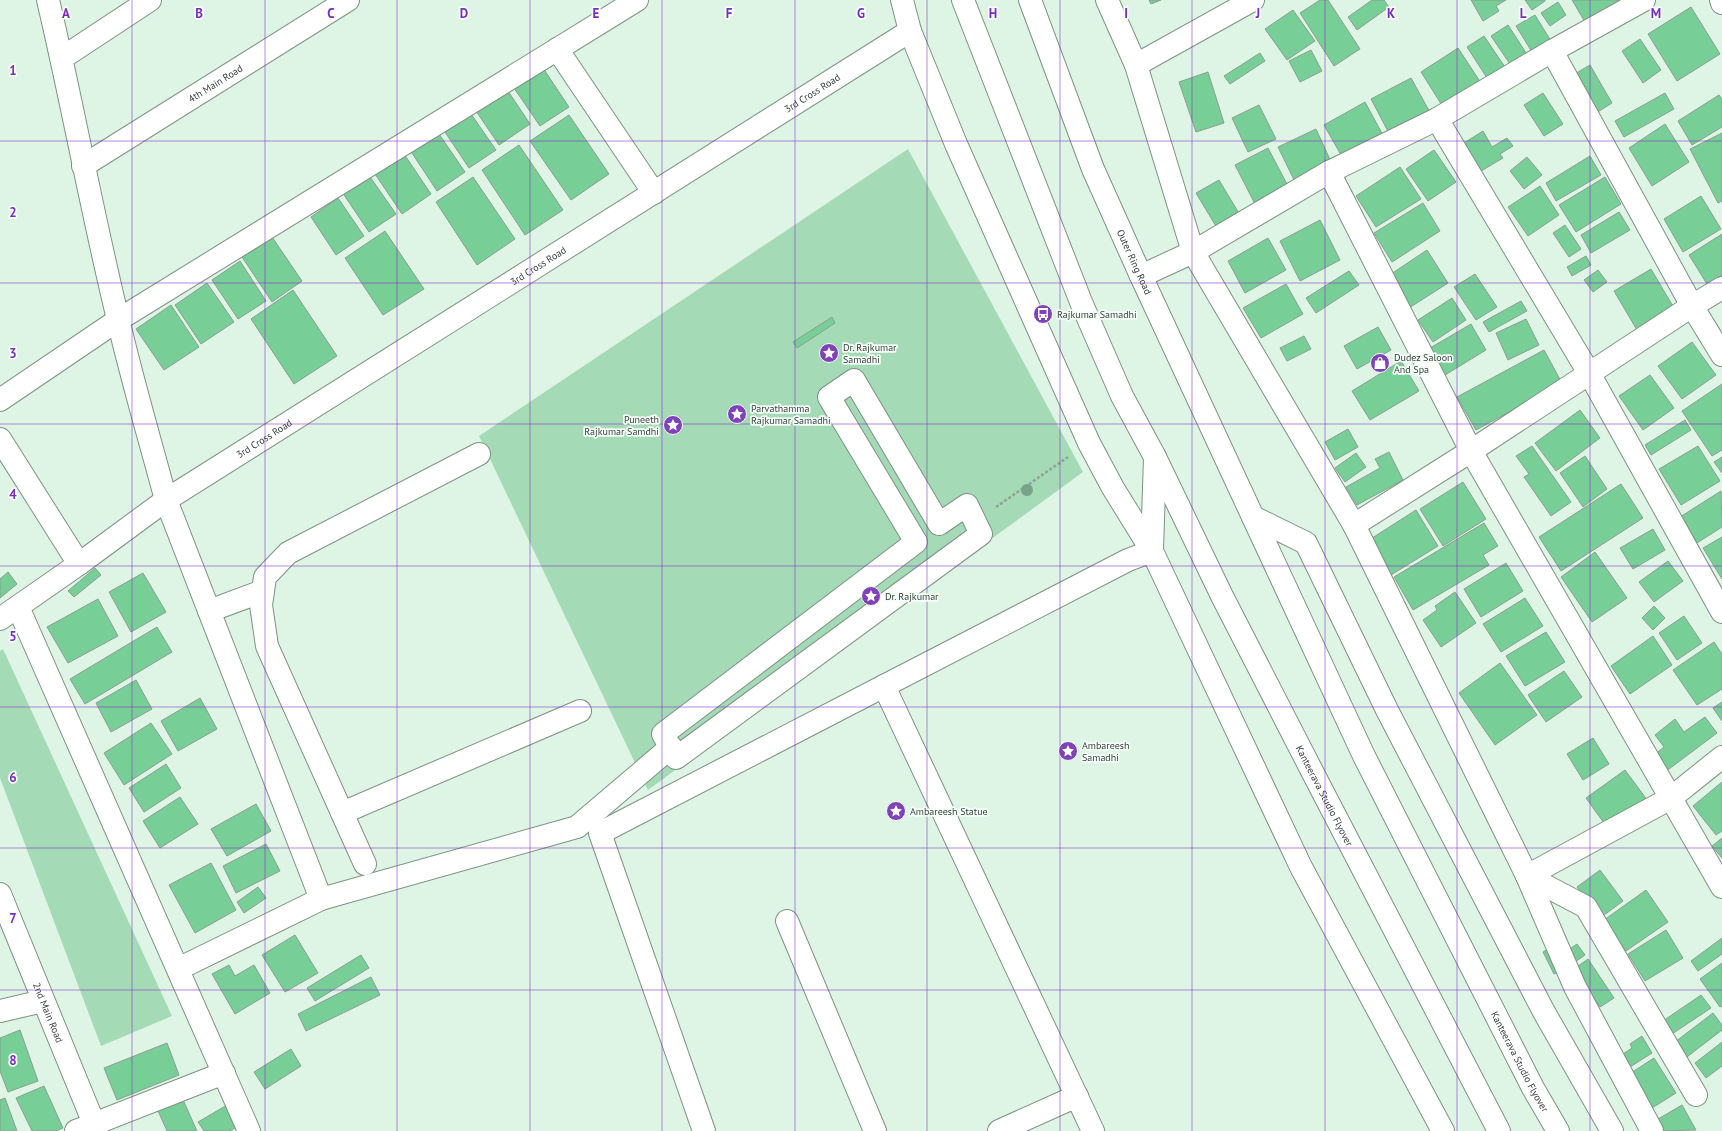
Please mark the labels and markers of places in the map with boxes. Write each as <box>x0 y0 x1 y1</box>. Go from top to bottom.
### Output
bus stop icon: Rajkumar Samadhi <box>1032 303 1054 325</box>
place label: Rajkumar Samadhi <box>1057 308 1137 321</box>
place label: Dr. Rajkumar Samadhi <box>843 341 897 366</box>
place icon: Dr. Rajkumar Samadhi <box>818 342 840 364</box>
place label: Dudez Saloon And Spa <box>1394 351 1453 376</box>
shop icon: Dudez Saloon And Spa <box>1369 352 1391 374</box>
place label: Parvathamma Rajkumar Samadhi <box>751 402 831 427</box>
place icon: Parvathamma Rajkumar Samadhi <box>726 403 748 425</box>
place label: Puneeth Rajkumar Samdhi <box>584 413 659 438</box>
place icon: Puneeth Rajkumar Samdhi <box>662 414 684 436</box>
place icon: Dr. Rajkumar <box>860 585 882 607</box>
place label: Dr. Rajkumar <box>885 590 939 603</box>
place label: Ambareesh Samadhi <box>1082 739 1129 764</box>
place icon: Ambareesh Samadhi <box>1057 740 1079 762</box>
place icon: Ambareesh Statue <box>885 800 907 822</box>
place label: Ambareesh Statue <box>910 805 988 818</box>

